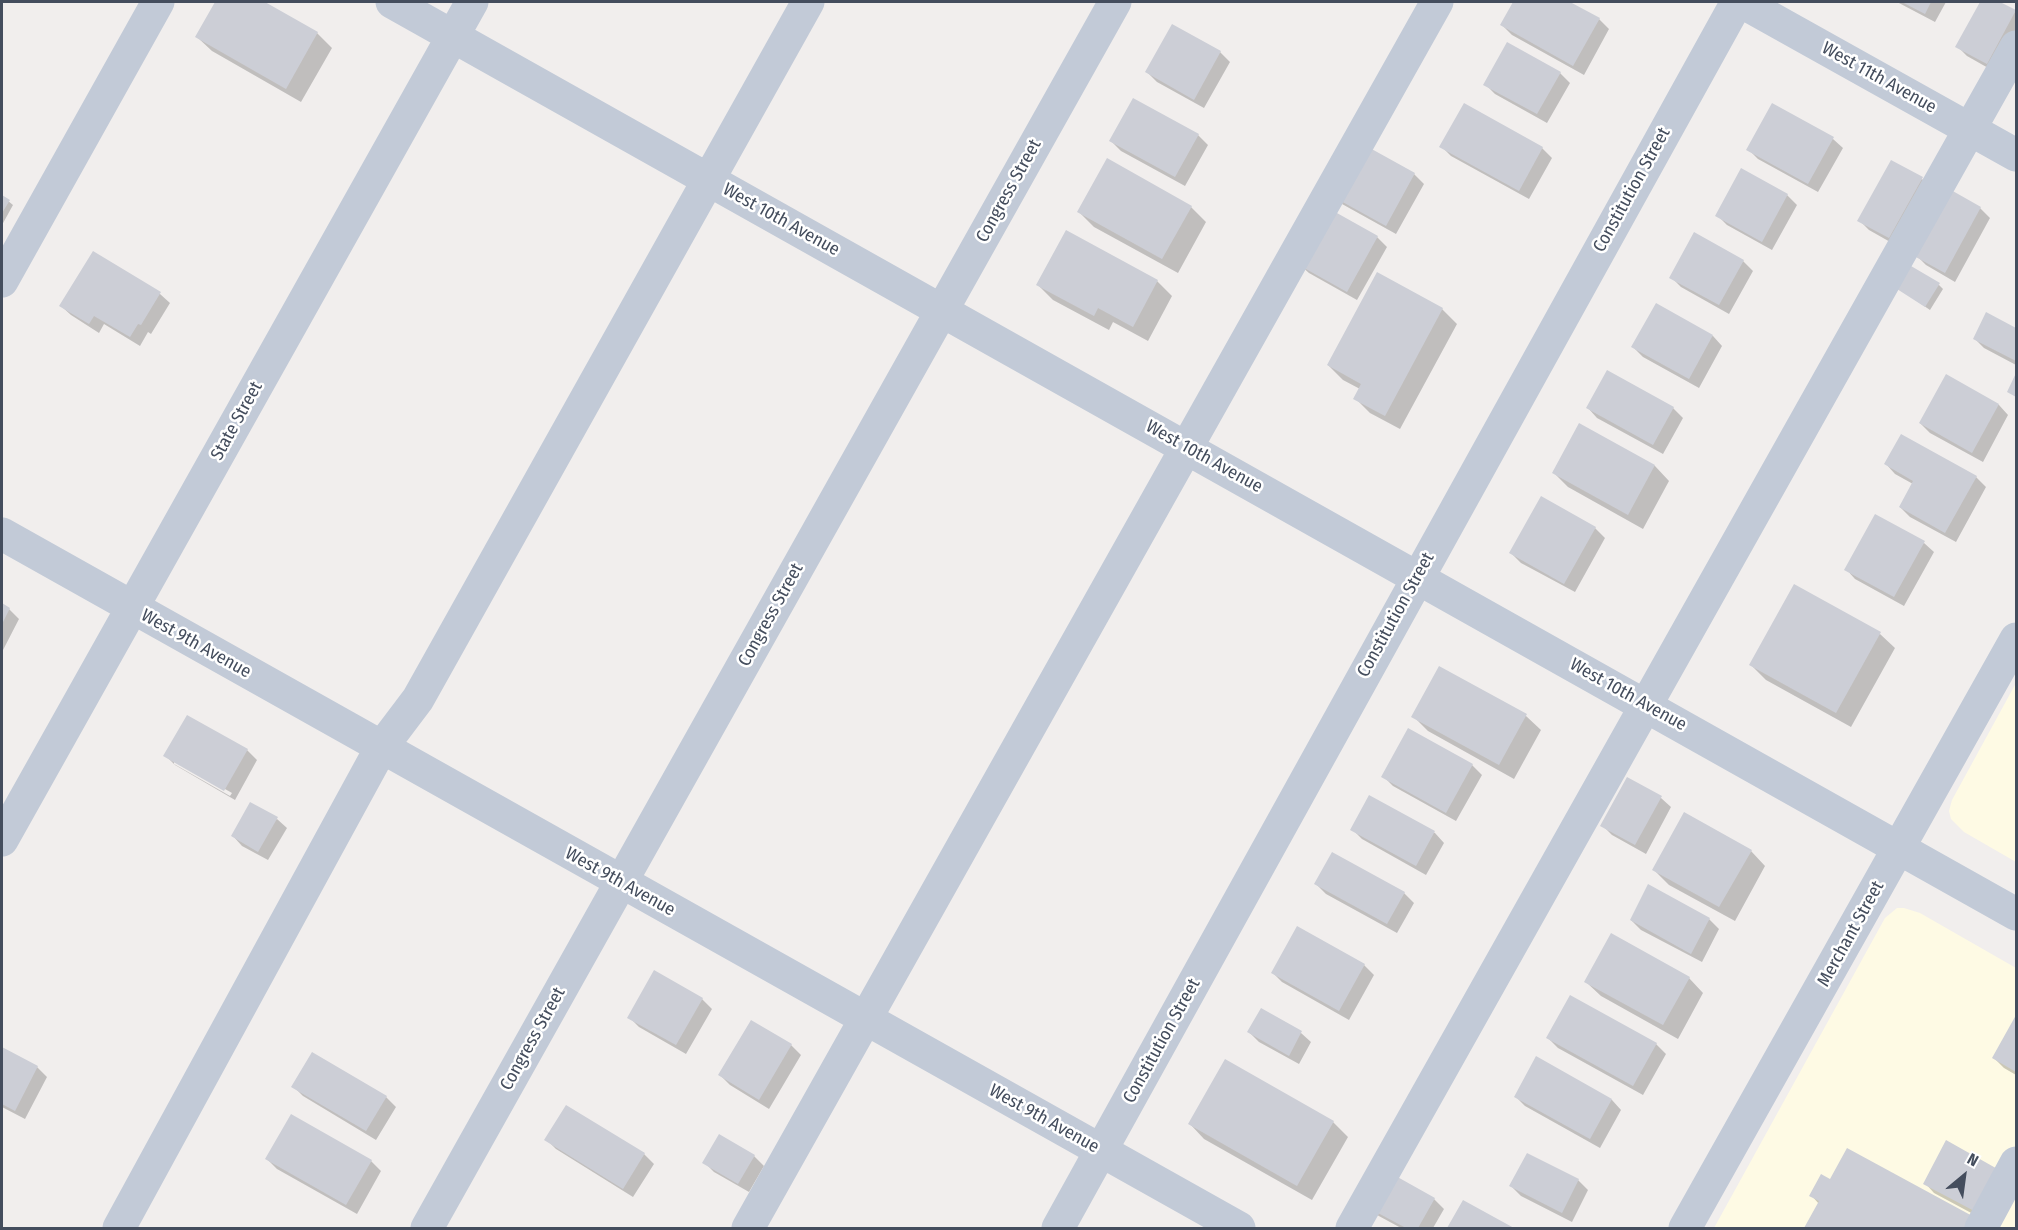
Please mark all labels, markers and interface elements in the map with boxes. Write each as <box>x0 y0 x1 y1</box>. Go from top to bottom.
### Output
street label: West 11th Avenue <box>1818 38 1940 118</box>
street label: Constitution Street <box>1589 124 1675 256</box>
street label: Congress Street <box>972 136 1046 246</box>
street label: West 10th Avenue <box>719 179 843 261</box>
street label: State Street <box>207 378 267 464</box>
street label: West 10th Avenue <box>1142 416 1266 498</box>
street label: Constitution Street <box>1353 549 1439 681</box>
street label: Congress Street <box>734 560 808 670</box>
street label: West 9th Avenue <box>137 605 255 683</box>
street label: West 10th Avenue <box>1566 654 1690 736</box>
street label: West 9th Avenue <box>561 843 679 921</box>
street label: Merchant Street <box>1813 877 1889 991</box>
street label: Constitution Street <box>1119 975 1205 1107</box>
street label: Congress Street <box>496 984 570 1094</box>
street label: West 9th Avenue <box>985 1080 1103 1158</box>
north arrow <box>1934 1146 1994 1206</box>
text: N <box>1964 1149 1982 1170</box>

